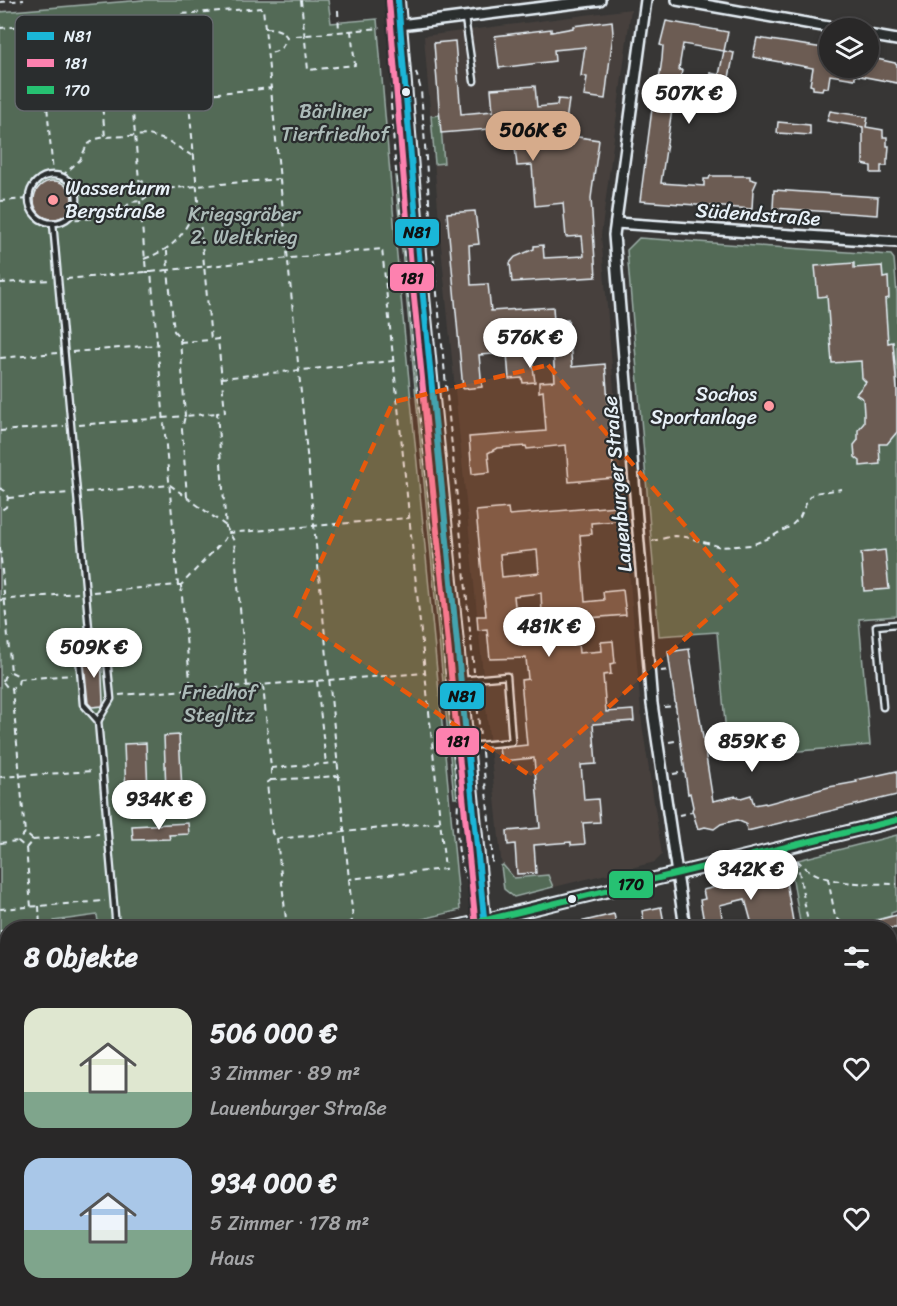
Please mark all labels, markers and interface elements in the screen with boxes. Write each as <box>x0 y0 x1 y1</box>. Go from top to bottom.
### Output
legend <box>15 15 213 111</box>
map controls <box>819 18 879 78</box>
button: layers <box>819 18 879 78</box>
text: N81 <box>64 22 92 51</box>
text: 181 <box>64 49 88 78</box>
pin: 507K € <box>640 74 738 125</box>
text: 170 <box>64 76 90 105</box>
text: 507K € <box>656 76 722 111</box>
unlabelled marker <box>400 86 412 98</box>
park label: Bärliner Tierfriedhof <box>281 94 391 152</box>
pin: 506K € <box>484 111 582 162</box>
text: 506K € <box>500 113 566 148</box>
place label: Wasserturm Bergstraße <box>65 171 170 229</box>
marker: Wasserturm Bergstraße <box>46 193 60 207</box>
street label: Südendstraße <box>694 193 822 236</box>
park label: Kriegsgräber 2. Weltkrieg <box>188 197 302 255</box>
line badge: N81 <box>394 218 440 247</box>
text: N81 <box>402 218 431 247</box>
line badge: 181 <box>389 263 435 292</box>
text: 181 <box>400 264 424 293</box>
pin: 576K € <box>481 318 579 369</box>
text: 576K € <box>497 320 563 355</box>
place label: Sochos Sportanlage <box>651 377 758 435</box>
street label: Lauenburger Straße <box>592 394 643 574</box>
marker: Sochos Sportanlage <box>762 399 776 413</box>
pin: 481K € <box>500 607 598 658</box>
text: 481K € <box>517 609 581 644</box>
pin: 509K € <box>45 628 143 679</box>
text: 509K € <box>60 630 128 665</box>
park label: Friedhof Steglitz <box>182 675 259 733</box>
line badge: N81 <box>439 682 485 710</box>
text: N81 <box>447 682 476 711</box>
pin: 859K € <box>703 722 801 773</box>
text: 859K € <box>718 724 786 759</box>
line badge: 181 <box>435 727 480 756</box>
text: 181 <box>446 727 470 756</box>
pin: 934K € <box>110 780 208 831</box>
text: 934K € <box>126 782 192 817</box>
pin: 342K € <box>702 850 800 901</box>
text: 342K € <box>718 852 784 887</box>
line badge: 170 <box>608 870 654 899</box>
text: 170 <box>618 870 644 899</box>
unlabelled marker <box>566 893 578 905</box>
text: 8 Objekte <box>24 934 138 980</box>
icon: filters <box>840 941 873 974</box>
text: 506 000 € <box>210 1010 337 1056</box>
icon: home <box>72 1032 144 1104</box>
icon: heart <box>840 1052 873 1085</box>
text: 3 Zimmer · 89 m² <box>210 1056 360 1091</box>
text: Lauenburger Straße <box>210 1091 387 1126</box>
text: 934 000 € <box>210 1160 337 1206</box>
icon: home <box>72 1182 144 1254</box>
icon: heart <box>840 1202 873 1235</box>
text: 5 Zimmer · 178 m² <box>210 1206 369 1241</box>
text: Haus <box>210 1241 254 1276</box>

